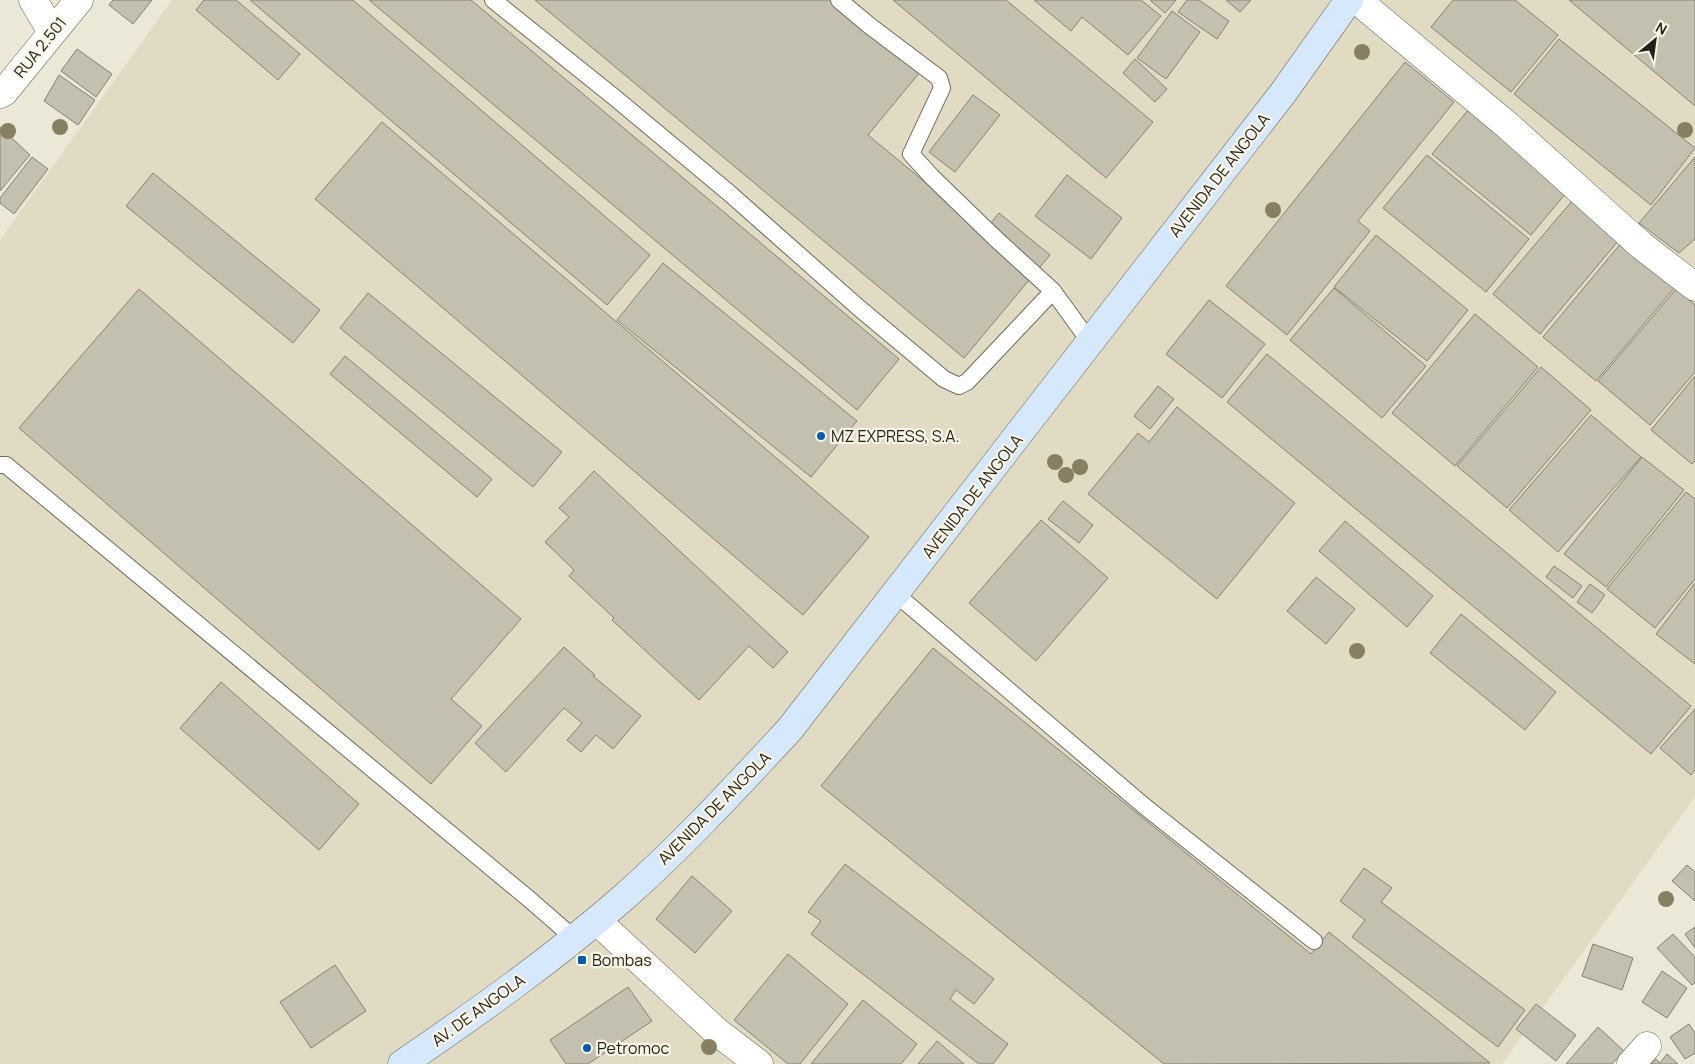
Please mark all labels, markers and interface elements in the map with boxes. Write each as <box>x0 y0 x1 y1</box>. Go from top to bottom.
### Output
street label: RUA 2.501 <box>9 12 71 82</box>
north arrow <box>1630 15 1680 65</box>
text: N <box>1653 17 1671 39</box>
street label: AVENIDA DE ANGOLA <box>1164 109 1274 241</box>
place label: MZ EXPRESS, S.A. <box>831 425 959 447</box>
marker: MZ EXPRESS, S.A. <box>815 430 827 442</box>
street label: AVENIDA DE ANGOLA <box>917 430 1027 562</box>
street label: AVENIDA DE ANGOLA <box>653 747 775 869</box>
place label: Bombas <box>592 949 652 971</box>
marker: Bombas <box>576 954 588 966</box>
street label: AV. DE ANGOLA <box>427 969 529 1051</box>
place label: Petromoc <box>597 1037 669 1059</box>
marker: Petromoc <box>581 1042 593 1054</box>

